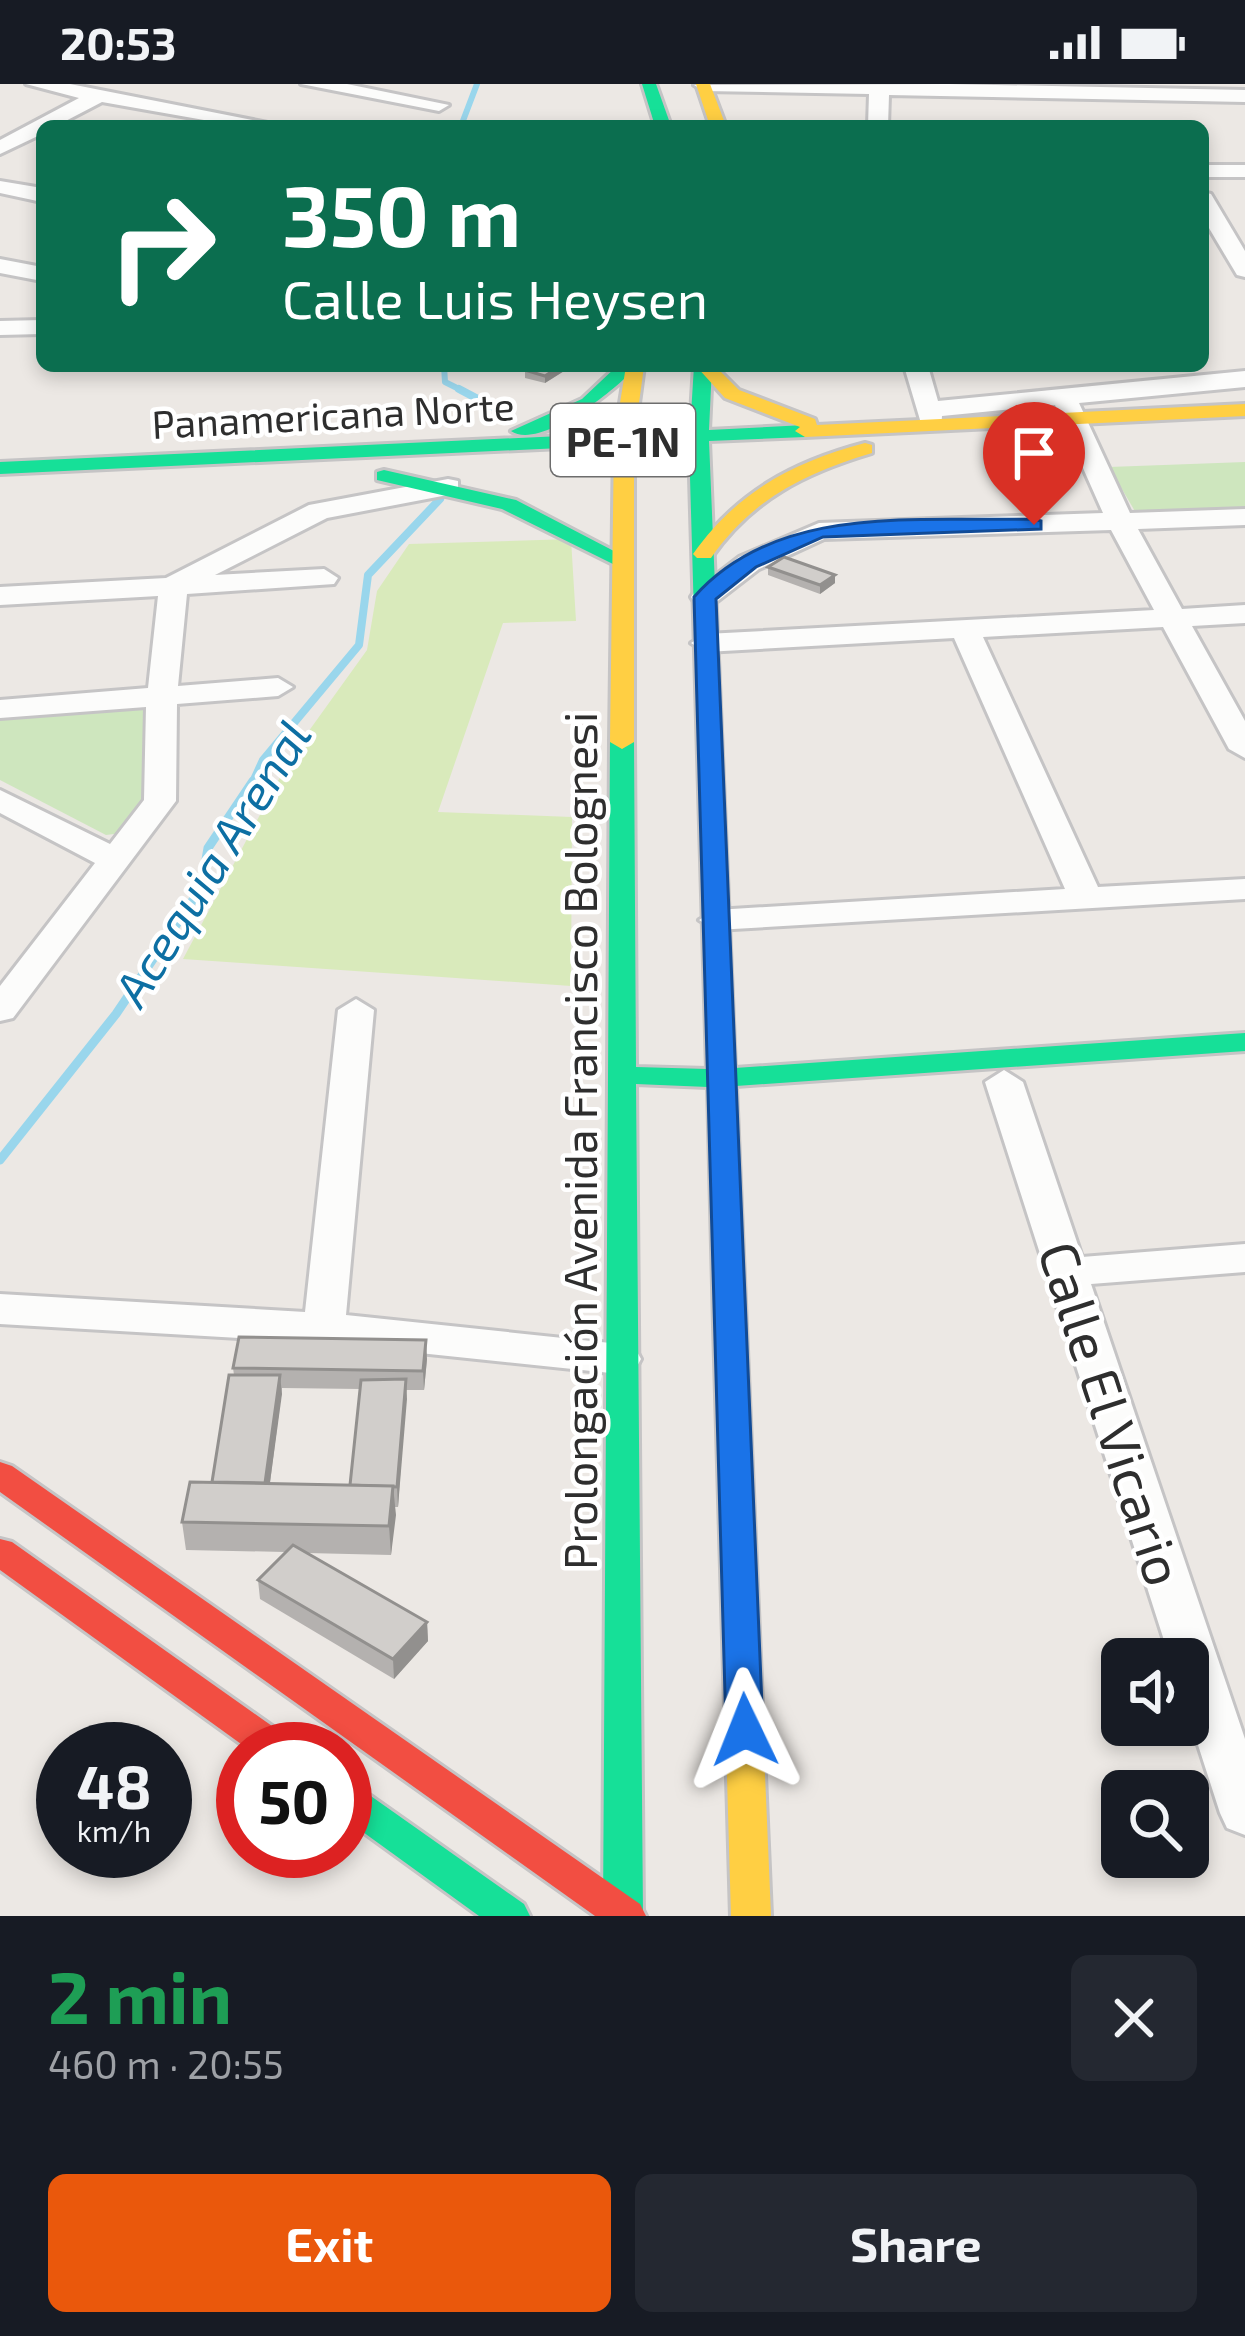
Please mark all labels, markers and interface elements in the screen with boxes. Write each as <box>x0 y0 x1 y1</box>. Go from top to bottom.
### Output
text: 20:53 <box>60 15 176 69</box>
text: 350 m <box>282 163 521 264</box>
icon: right <box>84 168 240 324</box>
text: Calle Luis Heysen <box>282 265 708 330</box>
street label: Panamericana Norte <box>150 381 516 447</box>
pin <box>983 402 1085 525</box>
road number: PE-1N <box>551 404 695 476</box>
icon: arrive <box>1001 420 1067 486</box>
water label: Acequia Arenal <box>99 709 322 1017</box>
street label: Prolongación Avenida Francisco Bolognesi <box>552 712 606 1570</box>
street label: Calle El Vicario <box>1027 1233 1199 1593</box>
map controls <box>1101 1638 1209 1878</box>
button: sound <box>1101 1638 1209 1746</box>
position arrow <box>682 1667 808 1793</box>
speed limit sign: 50 <box>216 1722 372 1878</box>
text: 48 <box>76 1749 152 1821</box>
button: search <box>1101 1770 1209 1878</box>
text: km/h <box>77 1812 151 1848</box>
text: 2 min <box>48 1952 232 2038</box>
button: close <box>1071 1955 1197 2081</box>
text: 460 m · 20:55 <box>48 2040 284 2087</box>
button: Exit <box>48 2174 611 2312</box>
button: Share <box>635 2174 1197 2312</box>

